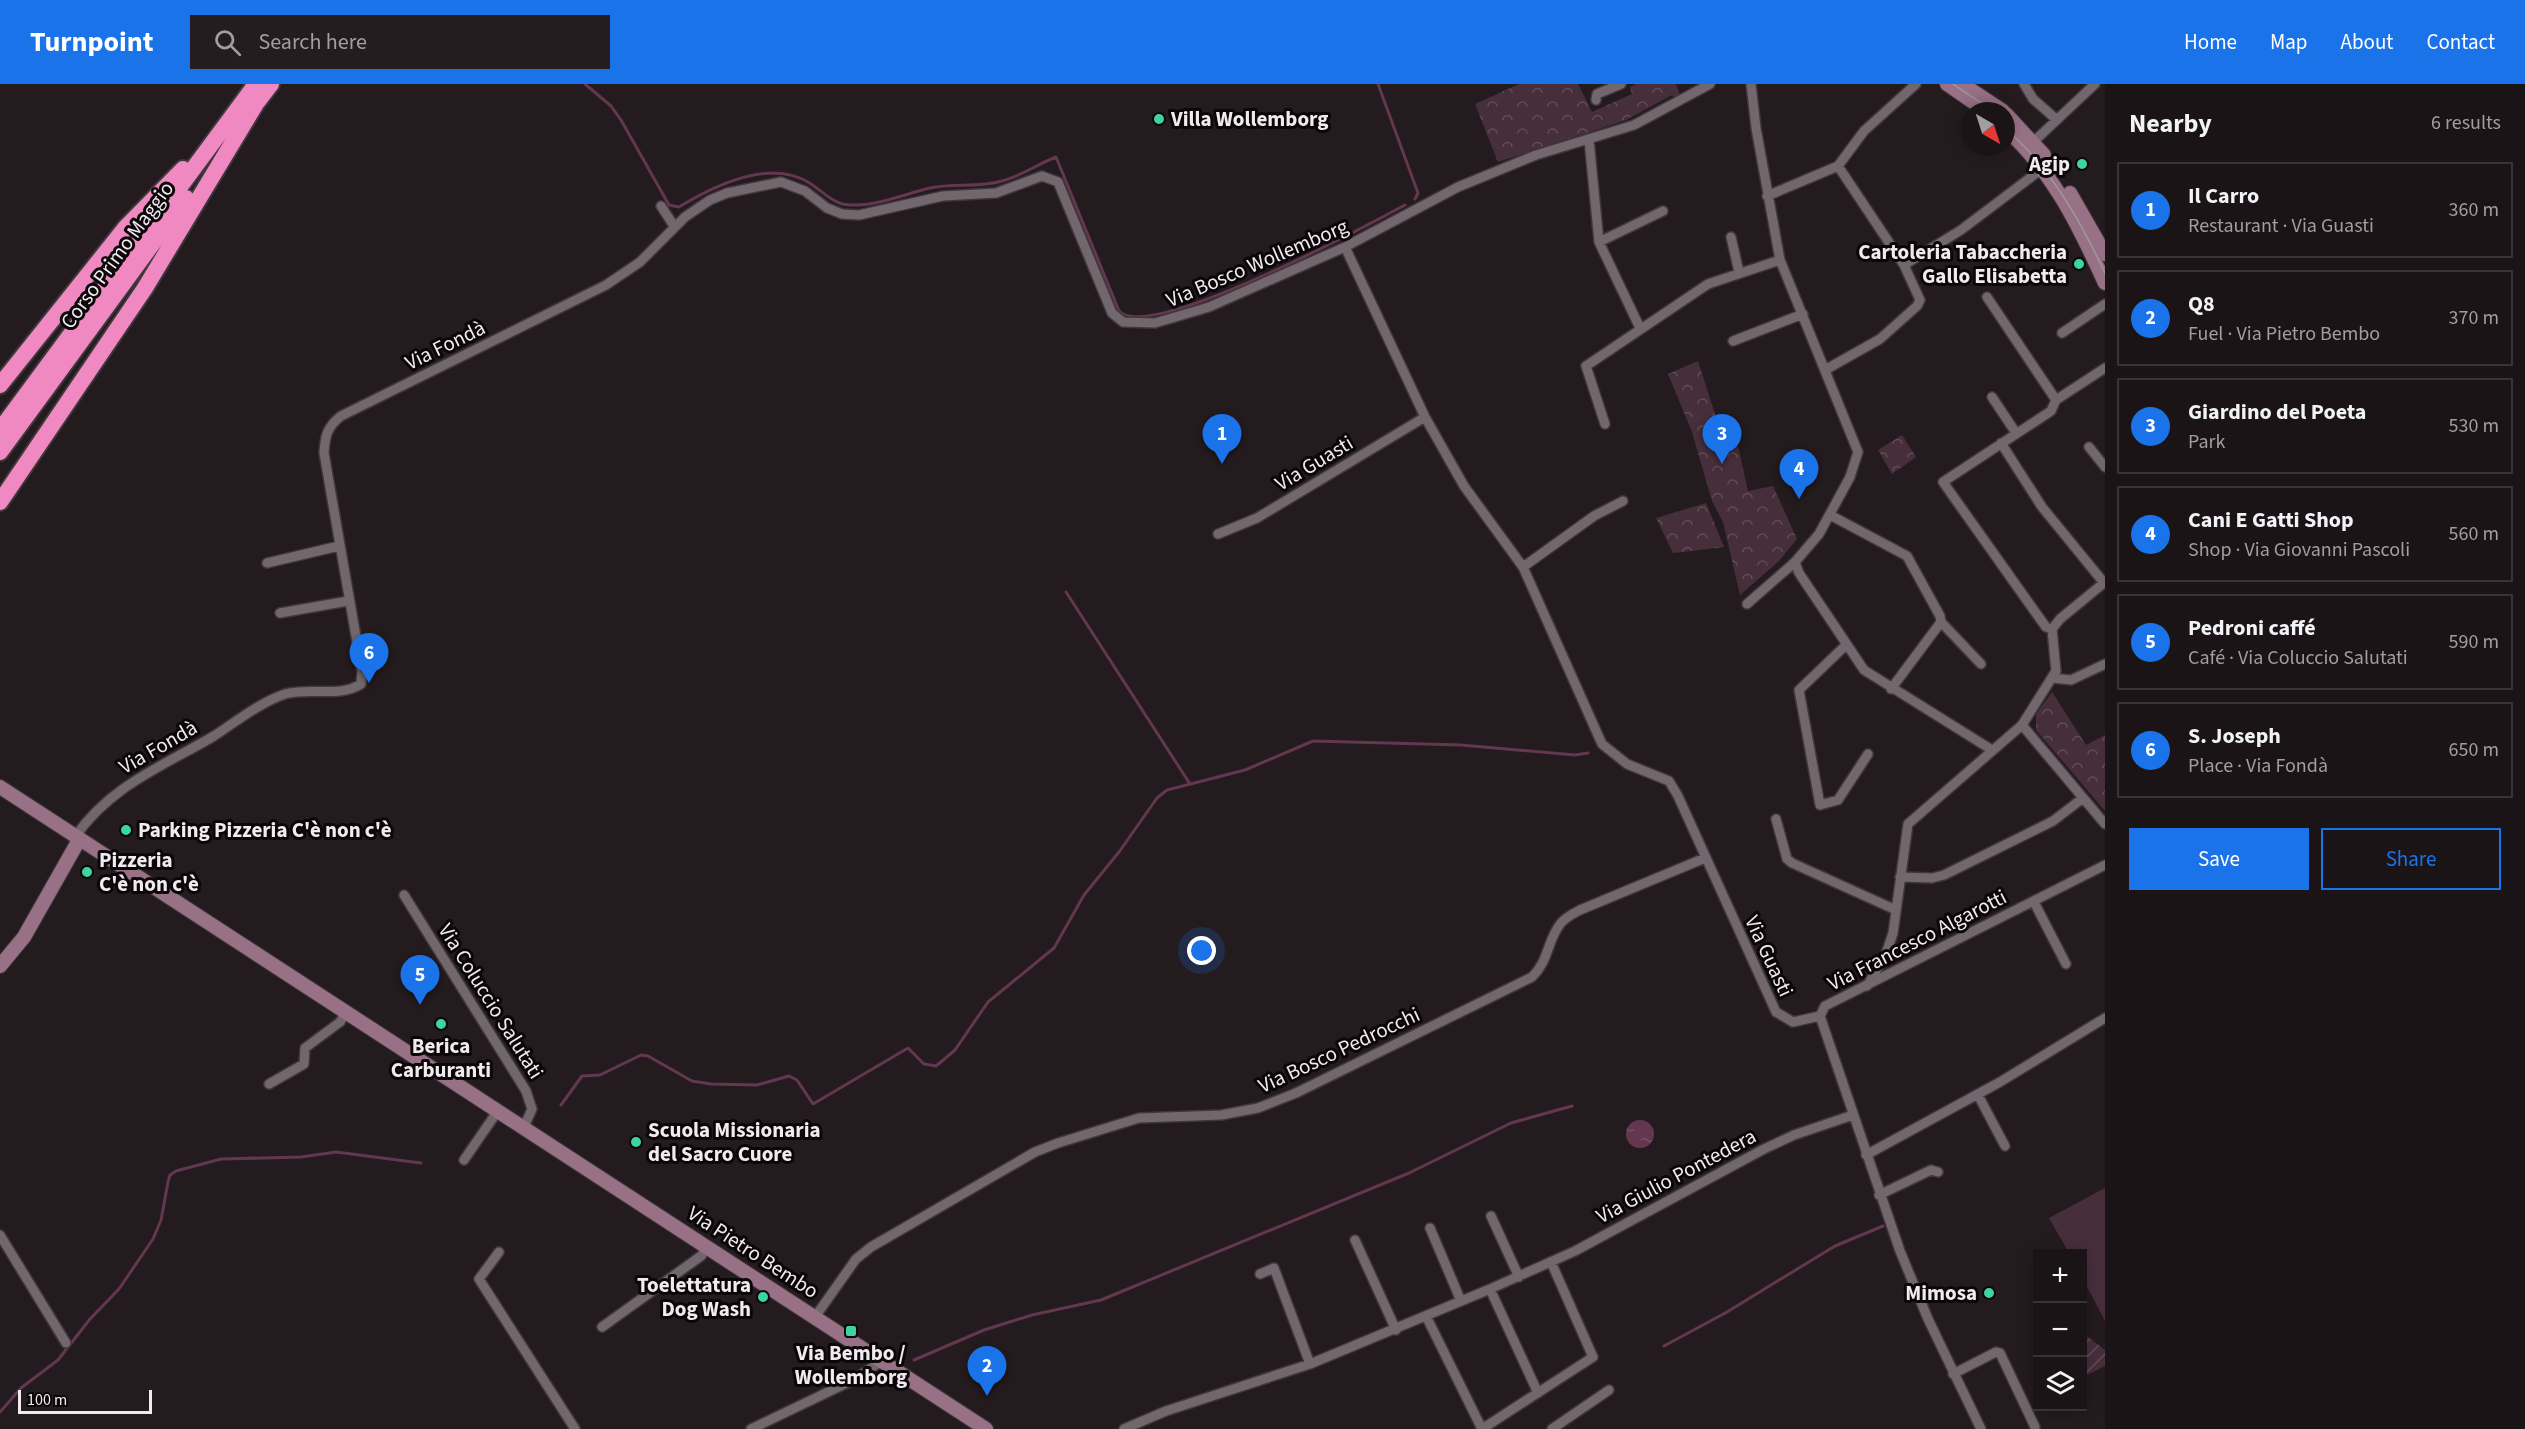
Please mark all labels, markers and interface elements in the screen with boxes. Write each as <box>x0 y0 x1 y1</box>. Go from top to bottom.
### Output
search box <box>190 15 610 69</box>
text: Turnpoint <box>30 22 154 62</box>
icon: search <box>211 26 244 59</box>
text: Search here <box>259 26 367 58</box>
text: Home <box>2184 27 2237 57</box>
text: Map <box>2270 27 2308 57</box>
text: About <box>2341 27 2393 57</box>
text: Contact <box>2426 27 2495 57</box>
north arrow <box>1961 102 2015 156</box>
place label: Villa Wollemborg <box>1170 104 1328 134</box>
text: Nearby <box>2129 105 2212 142</box>
text: 6 results <box>2431 109 2501 137</box>
marker: Villa Wollemborg <box>1152 112 1166 126</box>
place label: Agip <box>2028 149 2070 179</box>
marker: Agip <box>2075 157 2089 171</box>
street label: Corso Primo Maggio <box>53 175 181 335</box>
text: Il Carro <box>2188 180 2259 212</box>
text: 1 <box>2145 196 2156 224</box>
text: 360 m <box>2449 196 2499 224</box>
street label: Via Bosco Wollemborg <box>1161 211 1353 315</box>
text: Restaurant · Via Guasti <box>2188 212 2374 240</box>
place label: Cartoleria Tabaccheria Gallo Elisabetta <box>1858 237 2067 291</box>
marker: Cartoleria Tabaccheria Gallo Elisabetta <box>2072 257 2086 271</box>
text: Q8 <box>2188 288 2215 320</box>
text: 2 <box>2145 304 2156 332</box>
text: 370 m <box>2449 304 2499 332</box>
street label: Via Fondà <box>400 313 490 377</box>
text: Fuel · Via Pietro Bembo <box>2188 320 2380 348</box>
text: Giardino del Poeta <box>2188 396 2366 428</box>
text: 3 <box>2145 412 2156 440</box>
text: 530 m <box>2449 412 2499 440</box>
pin: 1 <box>1202 414 1242 464</box>
pin: 3 <box>1702 414 1742 464</box>
street label: Via Guasti <box>1269 428 1359 498</box>
text: Park <box>2188 428 2225 456</box>
pin: 4 <box>1780 450 1818 499</box>
text: Cani E Gatti Shop <box>2188 504 2354 536</box>
text: 4 <box>2145 520 2156 548</box>
text: 560 m <box>2449 520 2499 548</box>
text: Shop · Via Giovanni Pascoli <box>2188 536 2410 564</box>
text: Pedroni caffé <box>2188 612 2316 644</box>
text: 5 <box>2145 628 2156 656</box>
text: 590 m <box>2449 628 2499 656</box>
pin: 6 <box>350 634 388 683</box>
text: Café · Via Coluccio Salutati <box>2188 644 2408 672</box>
street label: Via Fondà <box>113 713 203 781</box>
text: S. Joseph <box>2188 720 2281 752</box>
text: 6 <box>2145 736 2156 764</box>
text: 650 m <box>2449 736 2499 764</box>
text: Place · Via Fondà <box>2188 752 2328 780</box>
place label: Parking Pizzeria C'è non c'è <box>138 815 392 845</box>
marker: Parking Pizzeria C'è non c'è <box>119 823 133 837</box>
button: Save <box>2129 828 2309 890</box>
button: Share <box>2321 828 2501 890</box>
place label: Pizzeria C'è non c'è <box>99 845 199 899</box>
marker: Pizzeria C'è non c'è <box>80 865 94 879</box>
street label: Via Francesco Algarotti <box>1822 882 2012 998</box>
street label: Via Guasti <box>1737 911 1801 1001</box>
street label: Via Coluccio Salutati <box>431 918 551 1084</box>
your location <box>1187 936 1216 965</box>
pin: 5 <box>400 956 440 1005</box>
street label: Via Bosco Pedrocchi <box>1253 999 1425 1101</box>
marker: Berica Carburanti <box>434 1017 448 1031</box>
place label: Berica Carburanti <box>391 1031 491 1085</box>
place label: Scuola Missionaria del Sacro Cuore <box>648 1115 821 1169</box>
street label: Via Giulio Pontedera <box>1591 1121 1761 1231</box>
marker: Scuola Missionaria del Sacro Cuore <box>629 1135 643 1149</box>
street label: Via Pietro Bembo <box>682 1198 824 1306</box>
map controls <box>2033 1249 2087 1411</box>
button: + <box>2033 1249 2087 1303</box>
place label: Toelettatura Dog Wash <box>637 1270 751 1324</box>
place label: Mimosa <box>1905 1278 1977 1308</box>
marker: Mimosa <box>1982 1286 1996 1300</box>
marker: Toelettatura Dog Wash <box>756 1290 770 1304</box>
button: − <box>2033 1303 2087 1357</box>
marker: Via Bembo / Wollemborg <box>844 1324 858 1338</box>
place label: Via Bembo / Wollemborg <box>795 1338 907 1392</box>
pin: 2 <box>968 1346 1006 1396</box>
button: layers <box>2033 1357 2087 1411</box>
scale bar <box>18 1387 152 1414</box>
text: 100 m <box>27 1389 67 1411</box>

